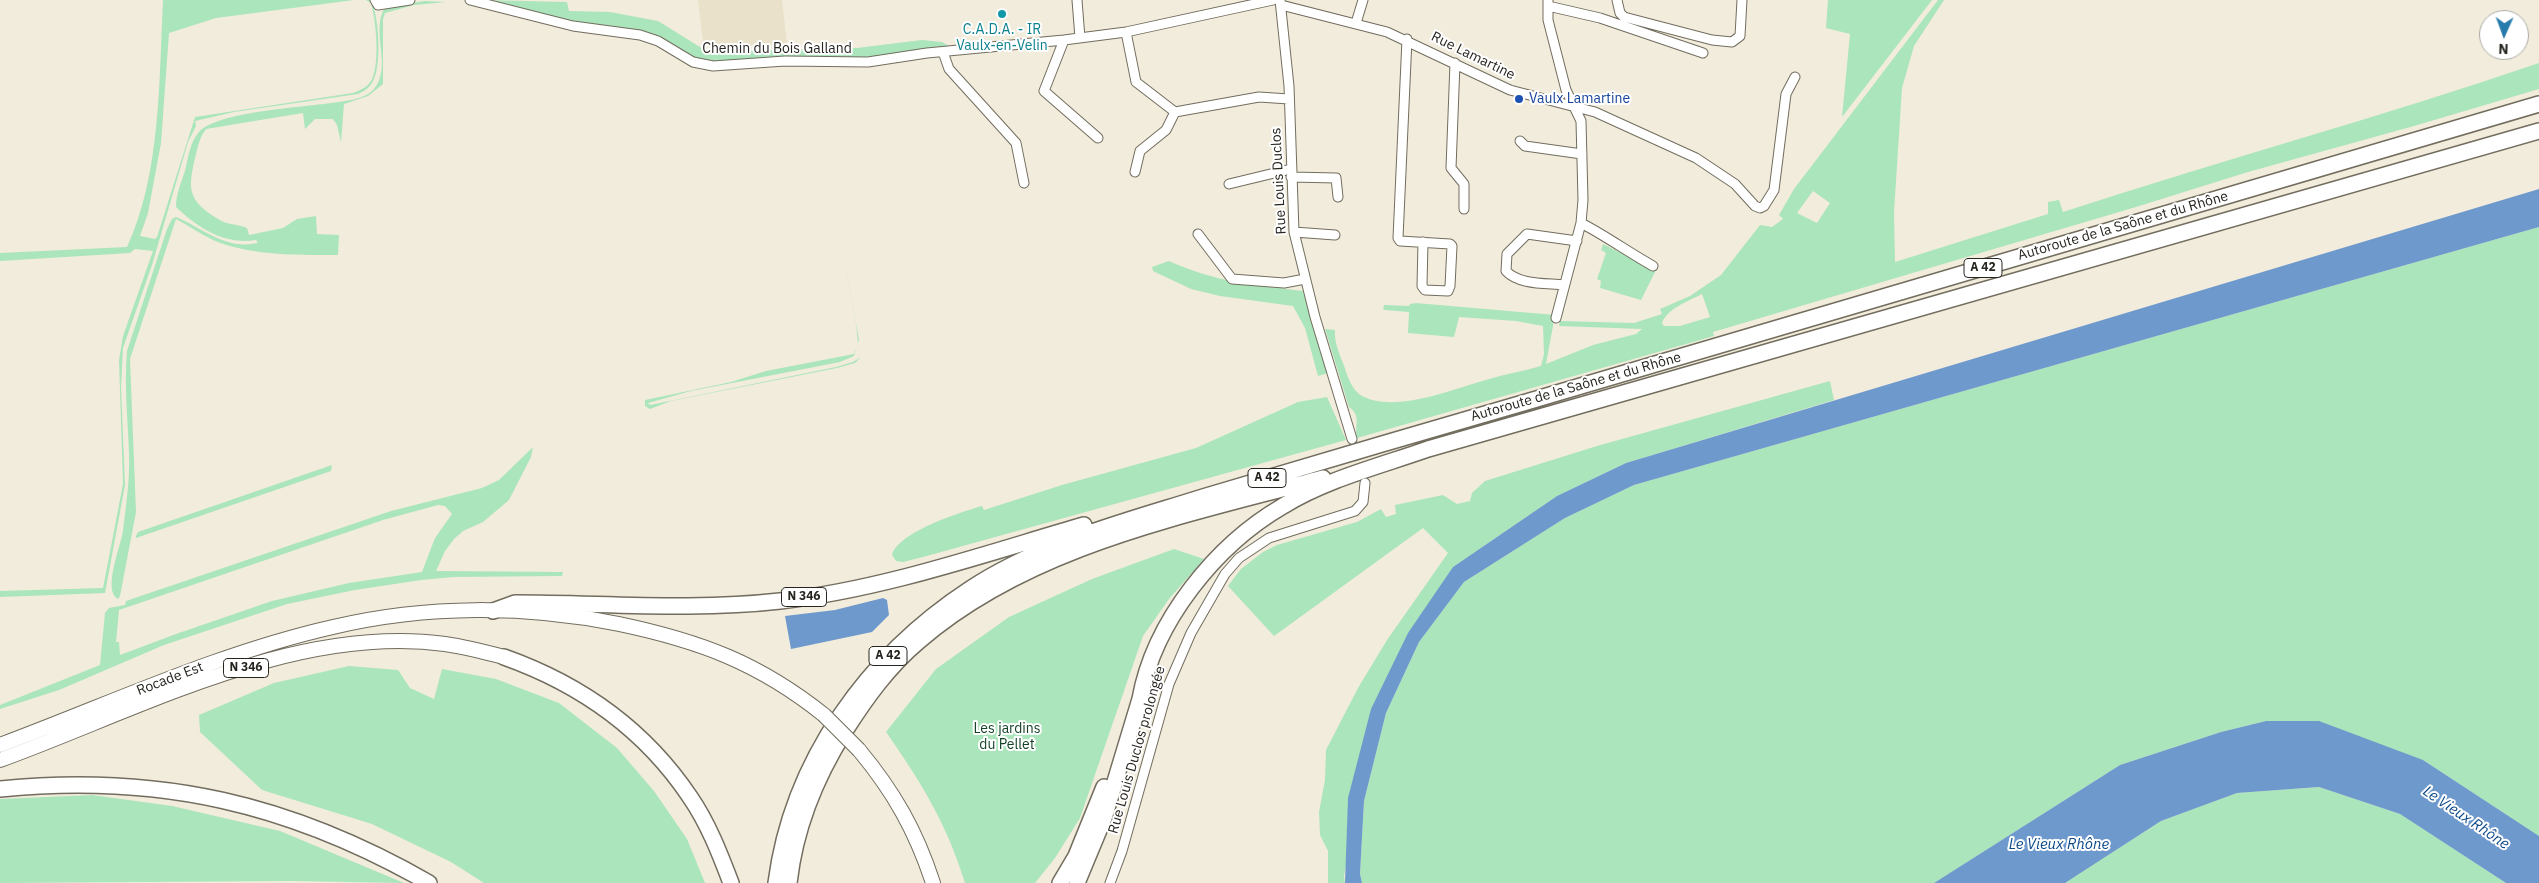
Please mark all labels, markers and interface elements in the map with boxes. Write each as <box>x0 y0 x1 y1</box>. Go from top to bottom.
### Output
marker: C.A.D.A. - IR Vaulx-en-Velin <box>996 8 1008 20</box>
north arrow <box>2479 10 2529 60</box>
place label: C.A.D.A. - IR Vaulx-en-Velin <box>956 22 1048 54</box>
street label: Rue Lamartine <box>1428 28 1518 84</box>
text: N <box>2498 40 2509 58</box>
street label: Chemin du Bois Galland <box>702 41 852 57</box>
place label: Vaulx Lamartine <box>1529 91 1630 107</box>
marker: Vaulx Lamartine <box>1513 93 1525 105</box>
street label: Rue Louis Duclos <box>1268 127 1290 235</box>
street label: Autoroute de la Saône et du Rhône <box>2016 188 2230 264</box>
road number: A 42 <box>1964 258 2002 278</box>
street label: Autoroute de la Saône et du Rhône <box>1469 349 1683 425</box>
road number: A 42 <box>1248 468 1286 488</box>
road number: N 346 <box>782 588 826 606</box>
road number: A 42 <box>869 646 907 666</box>
road number: N 346 <box>224 658 268 678</box>
street label: Rocade Est <box>134 659 206 699</box>
street label: Rue Louis Duclos prolongée <box>1105 664 1169 836</box>
park label: Les jardins du Pellet <box>973 721 1041 754</box>
water label: Le Vieux Rhône <box>2419 782 2513 854</box>
water label: Le Vieux Rhône <box>2009 836 2109 854</box>

